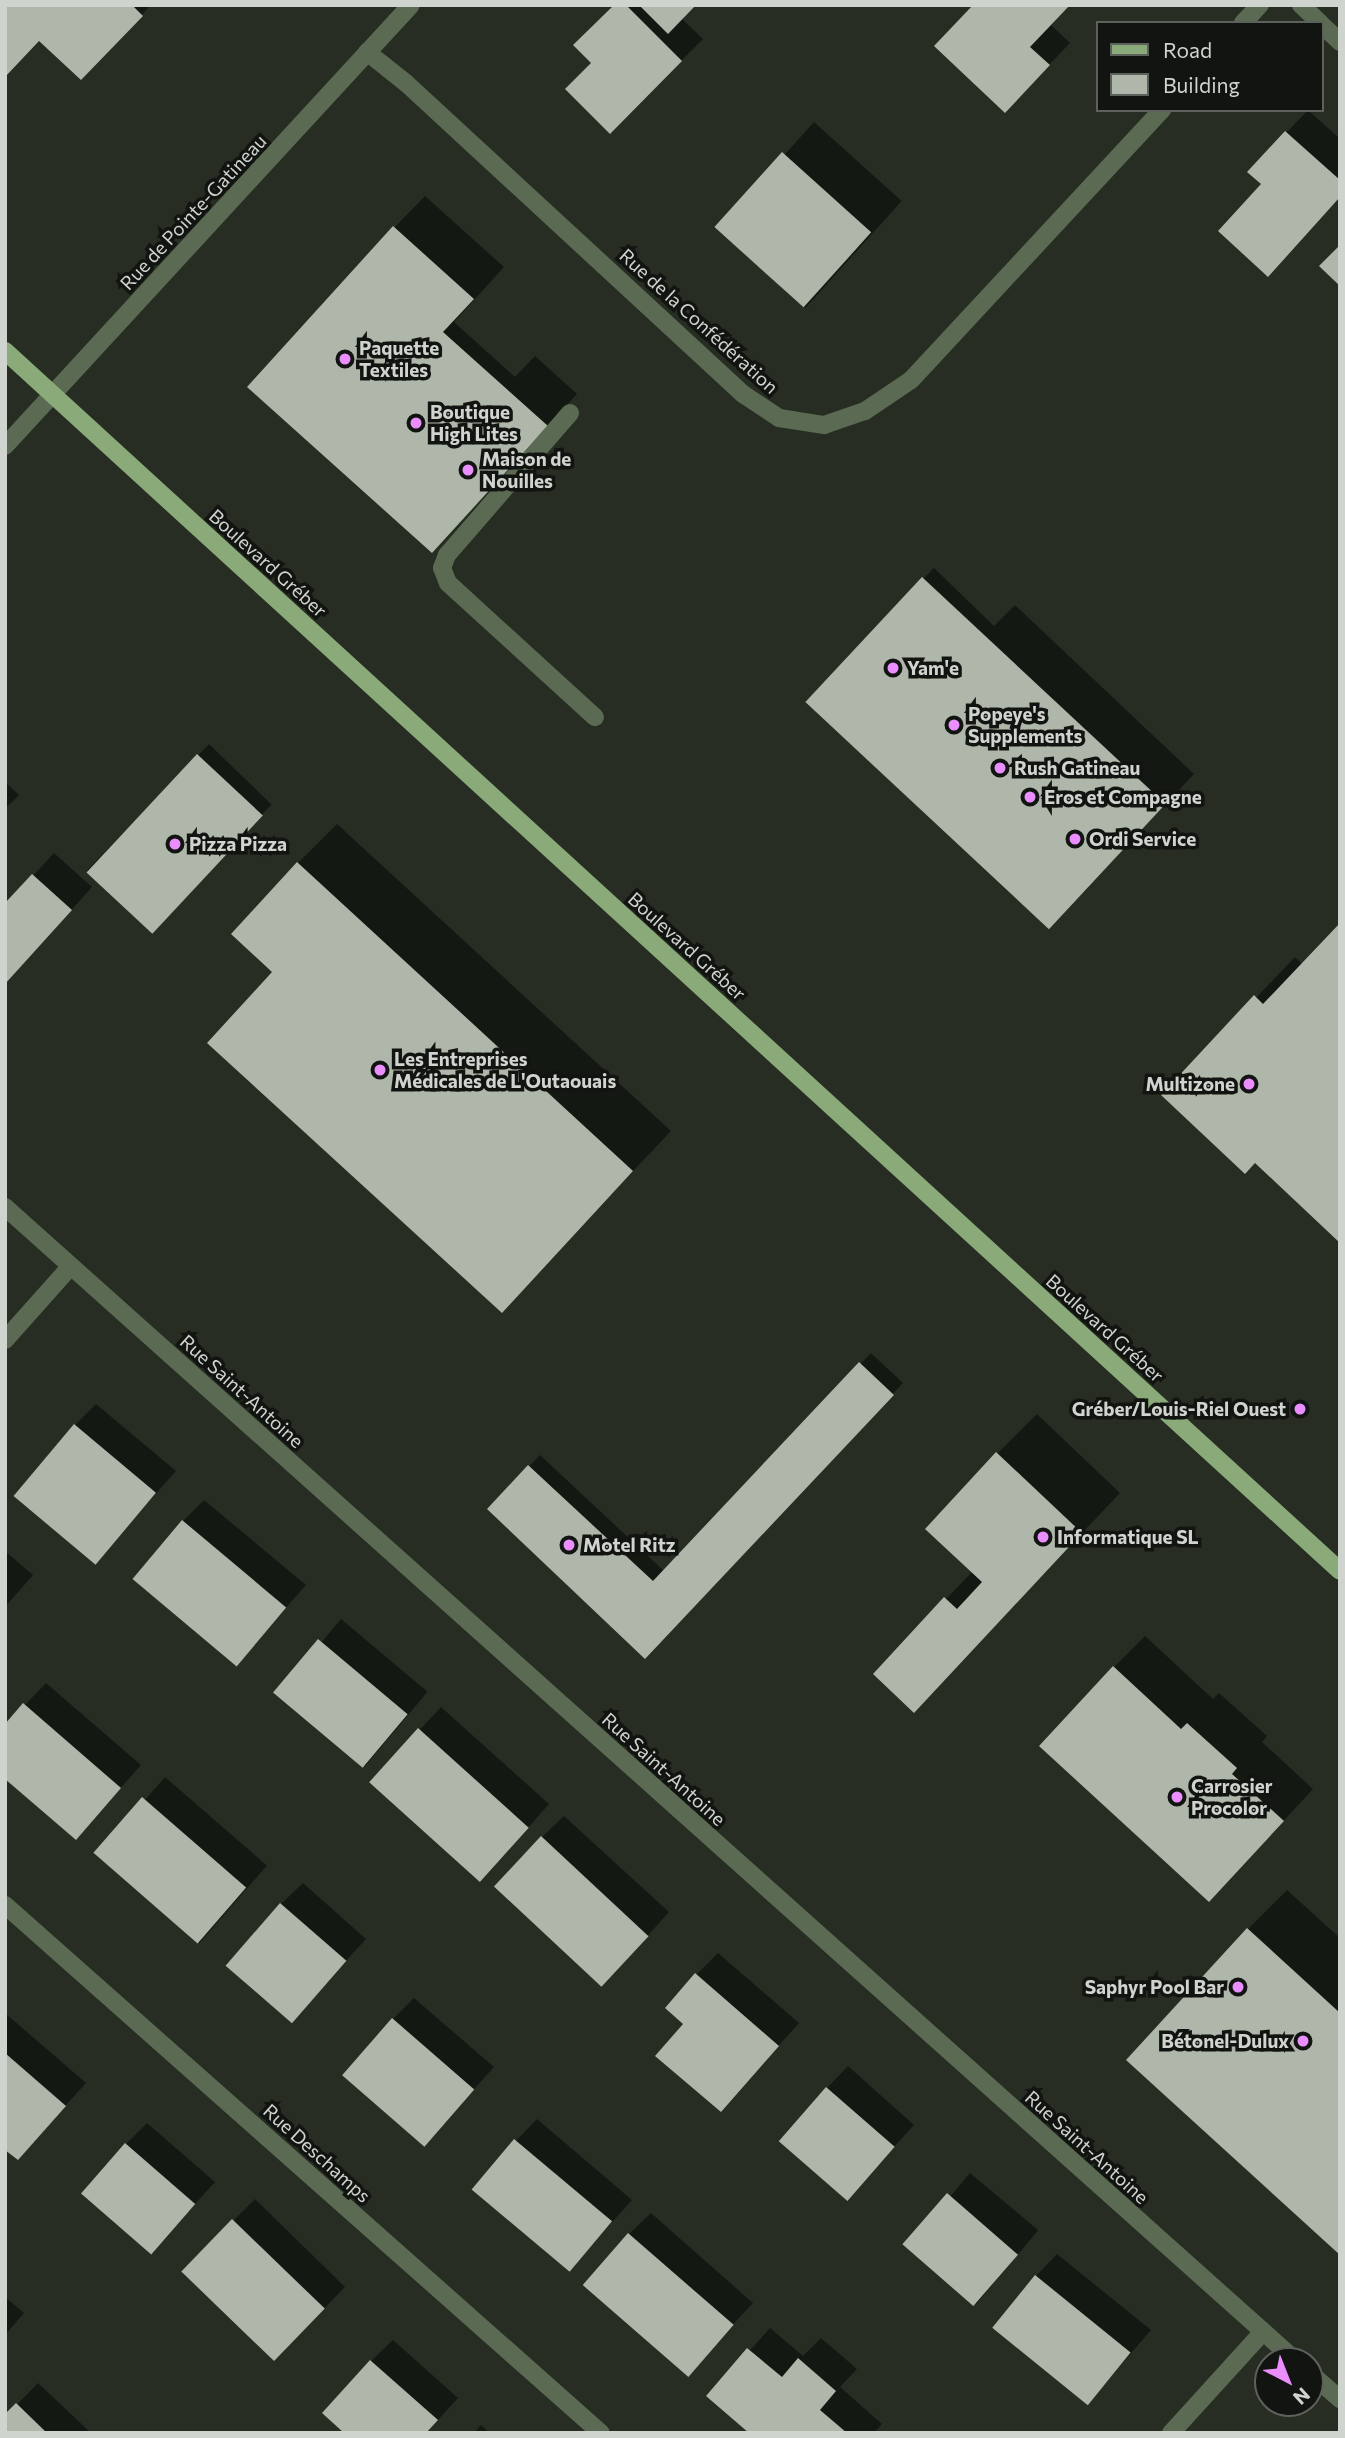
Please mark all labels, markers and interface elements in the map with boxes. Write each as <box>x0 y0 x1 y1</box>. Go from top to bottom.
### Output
legend <box>1096 21 1324 112</box>
text: Road <box>1163 37 1212 62</box>
text: Building <box>1163 72 1240 97</box>
street label: Rue de Pointe-Gatineau <box>115 130 271 294</box>
street label: Rue de la Confédération <box>615 244 783 398</box>
place label: Paquette Textiles <box>359 337 439 381</box>
marker: Paquette Textiles <box>337 351 353 367</box>
place label: Boutique High Lites <box>430 401 518 445</box>
marker: Boutique High Lites <box>408 415 424 431</box>
place label: Maison de Nouilles <box>482 448 571 492</box>
marker: Maison de Nouilles <box>460 462 476 478</box>
street label: Boulevard Gréber <box>205 504 331 622</box>
place label: Yam'e <box>907 657 959 679</box>
marker: Yam'e <box>885 660 901 676</box>
place label: Popeye's Supplements <box>968 703 1082 747</box>
marker: Popeye's Supplements <box>946 717 962 733</box>
place label: Rush Gatineau <box>1014 757 1140 779</box>
marker: Rush Gatineau <box>992 760 1008 776</box>
place label: Eros et Compagne <box>1044 786 1202 808</box>
marker: Eros et Compagne <box>1022 789 1038 805</box>
place label: Ordi Service <box>1089 828 1196 850</box>
marker: Ordi Service <box>1067 831 1083 847</box>
place label: Pizza Pizza <box>189 833 287 855</box>
marker: Pizza Pizza <box>167 836 183 852</box>
street label: Boulevard Gréber <box>624 887 750 1005</box>
place label: Les Entreprises Médicales de L'Outaouais <box>394 1048 616 1092</box>
marker: Les Entreprises Médicales de L'Outaouais <box>372 1062 388 1078</box>
place label: Multizone <box>1145 1073 1235 1095</box>
marker: Multizone <box>1241 1076 1257 1092</box>
street label: Boulevard Gréber <box>1042 1269 1168 1387</box>
street label: Rue Saint-Antoine <box>176 1330 308 1452</box>
place label: Gréber/Louis-Riel Ouest <box>1072 1398 1286 1420</box>
marker: Gréber/Louis-Riel Ouest <box>1292 1401 1308 1417</box>
place label: Informatique SL <box>1057 1526 1199 1548</box>
marker: Informatique SL <box>1035 1529 1051 1545</box>
place label: Motel Ritz <box>583 1534 675 1556</box>
marker: Motel Ritz <box>561 1537 577 1553</box>
street label: Rue Saint-Antoine <box>598 1708 730 1830</box>
place label: Carrosier Procolor <box>1191 1775 1273 1819</box>
marker: Carrosier Procolor <box>1169 1789 1185 1805</box>
place label: Saphyr Pool Bar <box>1085 1976 1224 1998</box>
marker: Saphyr Pool Bar <box>1230 1979 1246 1995</box>
place label: Bétonel-Dulux <box>1161 2030 1289 2052</box>
marker: Bétonel-Dulux <box>1295 2033 1311 2049</box>
street label: Rue Saint-Antoine <box>1021 2086 1153 2208</box>
street label: Rue Deschamps <box>259 2099 375 2207</box>
north arrow <box>1254 2347 1324 2417</box>
text: N <box>1289 2383 1315 2410</box>

